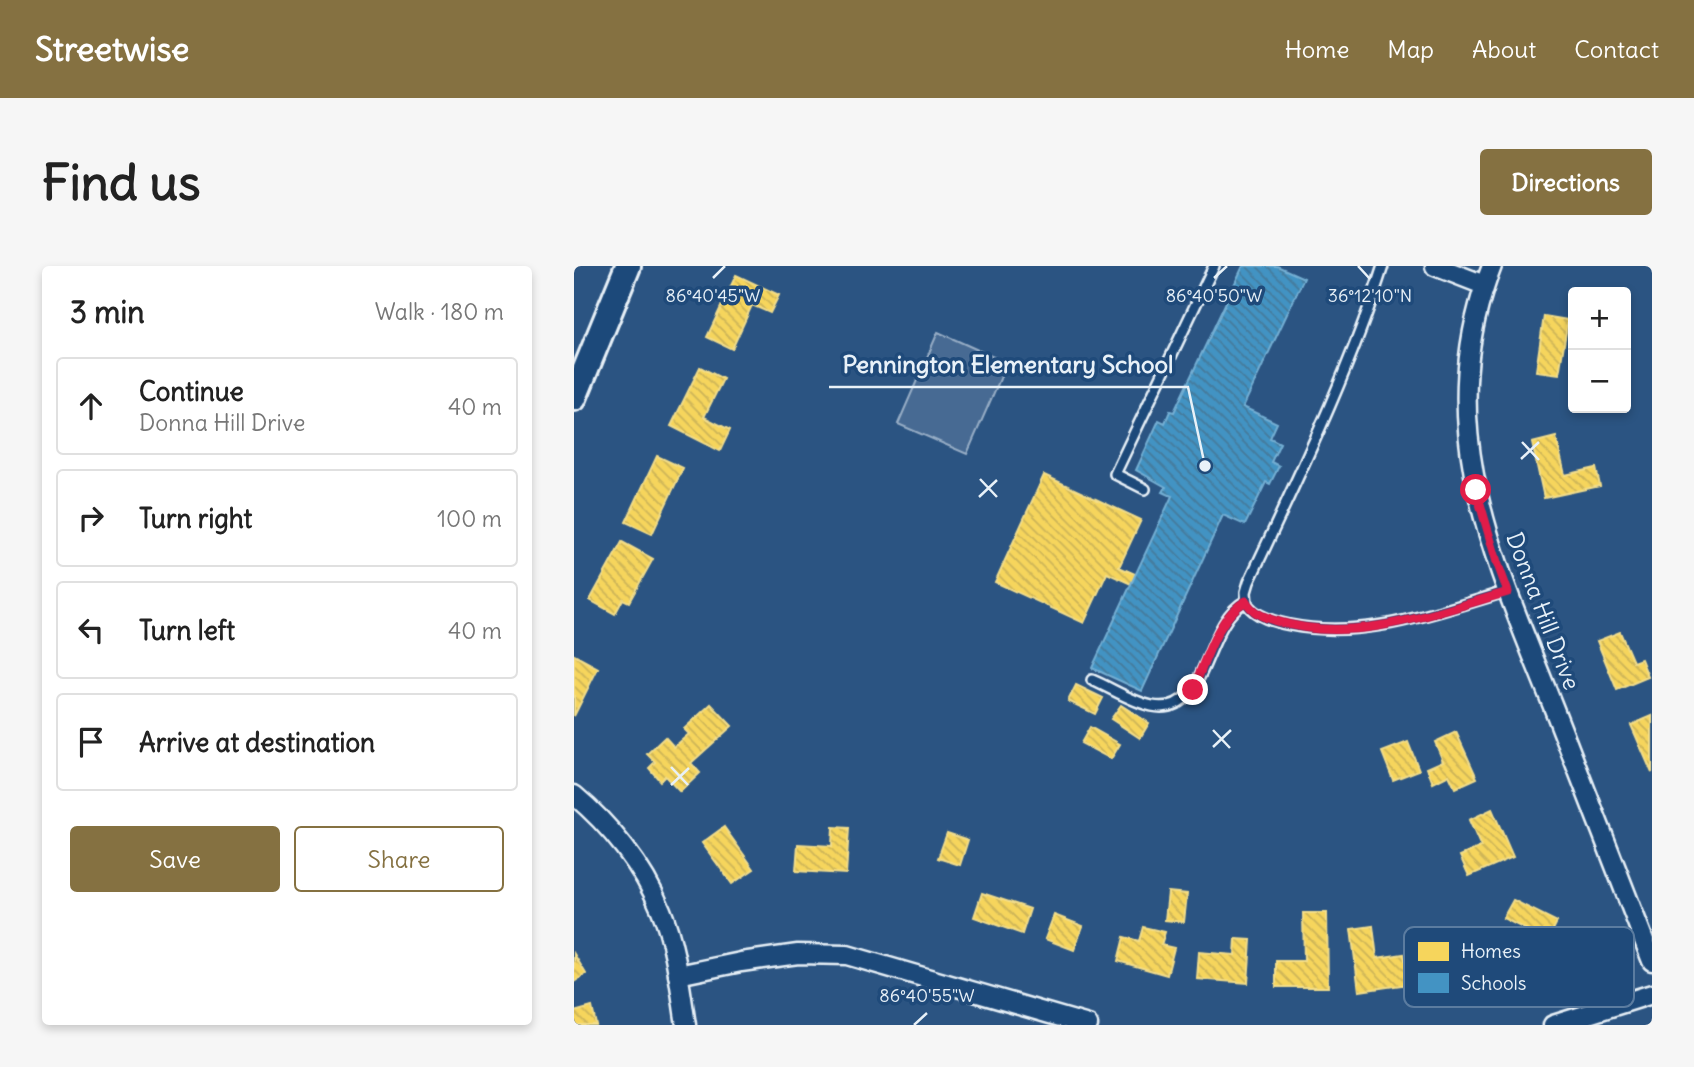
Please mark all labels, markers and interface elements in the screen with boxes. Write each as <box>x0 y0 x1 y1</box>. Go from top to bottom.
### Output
text: Streetwise <box>35 28 189 70</box>
text: Home <box>1285 34 1349 64</box>
text: Map <box>1387 34 1434 64</box>
text: About <box>1472 34 1536 64</box>
text: Contact <box>1574 34 1659 64</box>
button: Directions <box>1480 149 1652 215</box>
text: Find us <box>42 152 200 213</box>
text: 86°40'45"W <box>666 284 760 307</box>
text: 86°40'50"W <box>1166 284 1262 307</box>
text: 36°12'10"N <box>1328 284 1412 307</box>
map controls <box>1568 287 1631 413</box>
button: + <box>1568 287 1631 350</box>
text: 3 min <box>70 293 145 331</box>
text: Walk · 180 m <box>375 297 504 326</box>
callout: Pennington Elementary School <box>829 342 1188 387</box>
text: Pennington Elementary School <box>843 349 1173 379</box>
button: − <box>1568 350 1631 413</box>
text: Continue <box>139 375 244 408</box>
icon: ahead <box>72 387 110 425</box>
text: 40 m <box>448 392 502 421</box>
text: Donna Hill Drive <box>139 408 305 437</box>
route start <box>1460 474 1491 505</box>
icon: right <box>72 499 110 537</box>
text: Turn right <box>139 502 252 535</box>
text: 100 m <box>437 504 502 533</box>
street label: Donna Hill Drive <box>1500 528 1587 694</box>
icon: left <box>72 611 110 649</box>
text: Turn left <box>139 614 235 647</box>
text: 40 m <box>448 616 502 645</box>
route end <box>1177 674 1208 705</box>
icon: arrive <box>72 723 110 761</box>
text: Arrive at destination <box>139 726 375 759</box>
button: Save <box>70 826 280 892</box>
button: Share <box>294 826 504 892</box>
legend <box>1404 927 1634 1007</box>
text: Homes <box>1461 939 1521 963</box>
text: Schools <box>1461 971 1526 995</box>
text: 86°40'55"W <box>879 984 975 1007</box>

